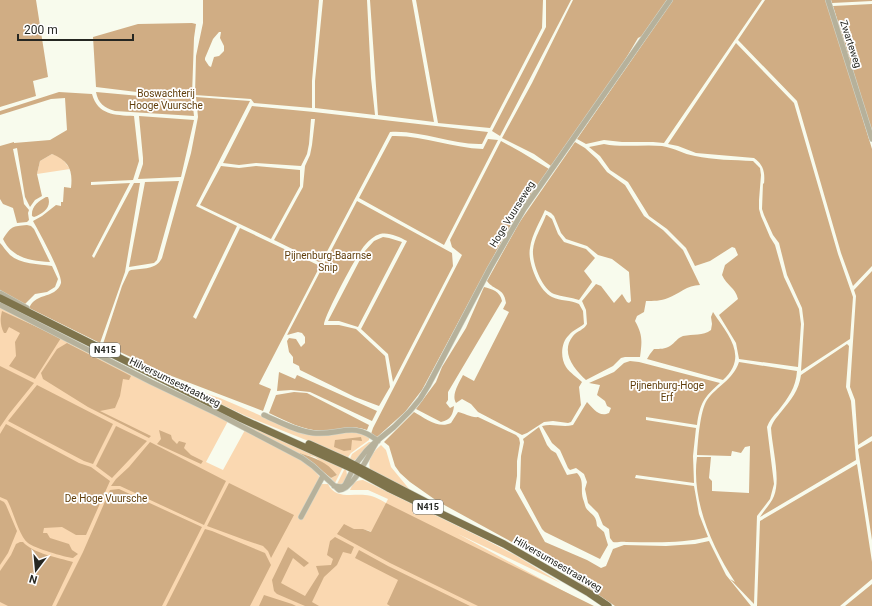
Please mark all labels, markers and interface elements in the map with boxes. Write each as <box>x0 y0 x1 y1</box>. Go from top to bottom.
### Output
scale bar <box>18 16 133 42</box>
street label: Zwarteweg <box>838 19 864 69</box>
text: 200 m <box>24 23 58 37</box>
park label: Boswachterij Hooge Vuursche <box>129 88 203 111</box>
street label: Hoge Vuurseweg <box>487 179 537 249</box>
park label: Pijnenburg-Baarnse Snip <box>285 250 371 273</box>
road number: N415 <box>90 343 120 357</box>
street label: Hilversumsestraatweg <box>128 355 222 409</box>
park label: Pijnenburg-Hoge Erf <box>630 380 704 403</box>
park label: De Hoge Vuursche <box>65 493 147 504</box>
road number: N415 <box>413 500 443 514</box>
street label: Hilversumsestraatweg <box>512 534 604 594</box>
north arrow <box>16 550 56 590</box>
text: N <box>28 572 39 586</box>

